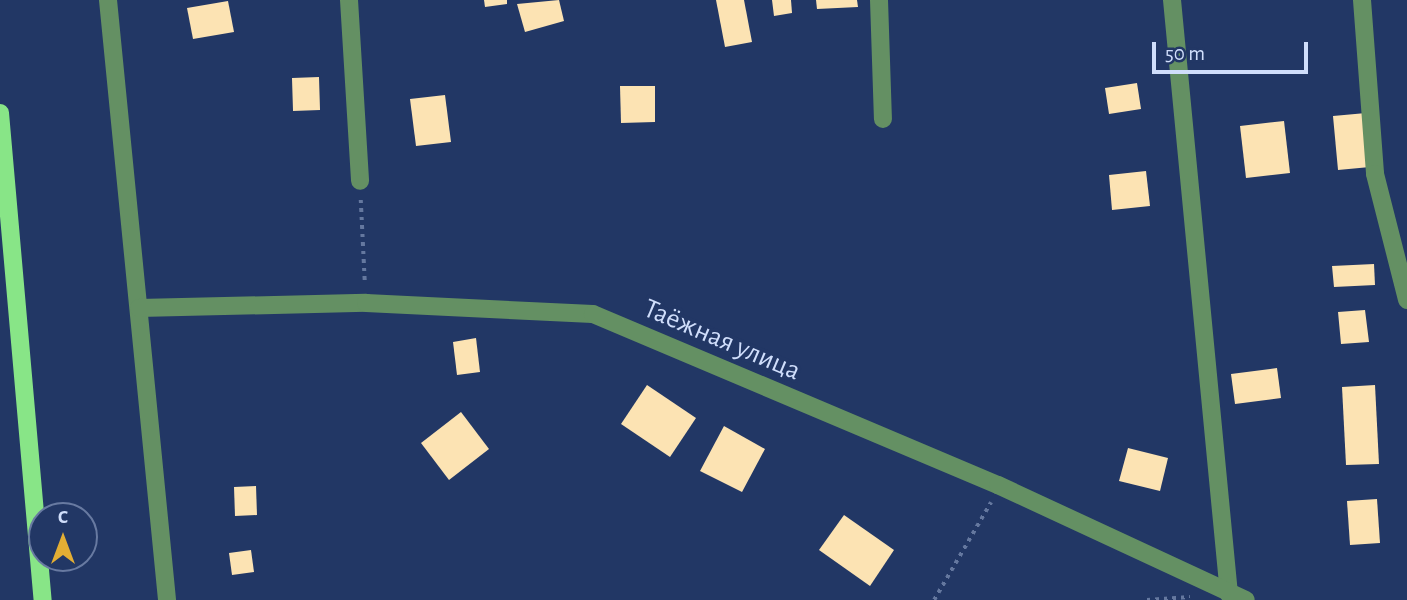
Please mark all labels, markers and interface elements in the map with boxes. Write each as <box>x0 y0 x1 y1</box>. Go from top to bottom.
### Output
scale bar <box>1155 28 1311 72</box>
text: 50 m <box>1165 43 1205 64</box>
street label: Таёжная улица <box>639 292 805 388</box>
north arrow <box>28 502 98 572</box>
text: С <box>58 508 68 527</box>

